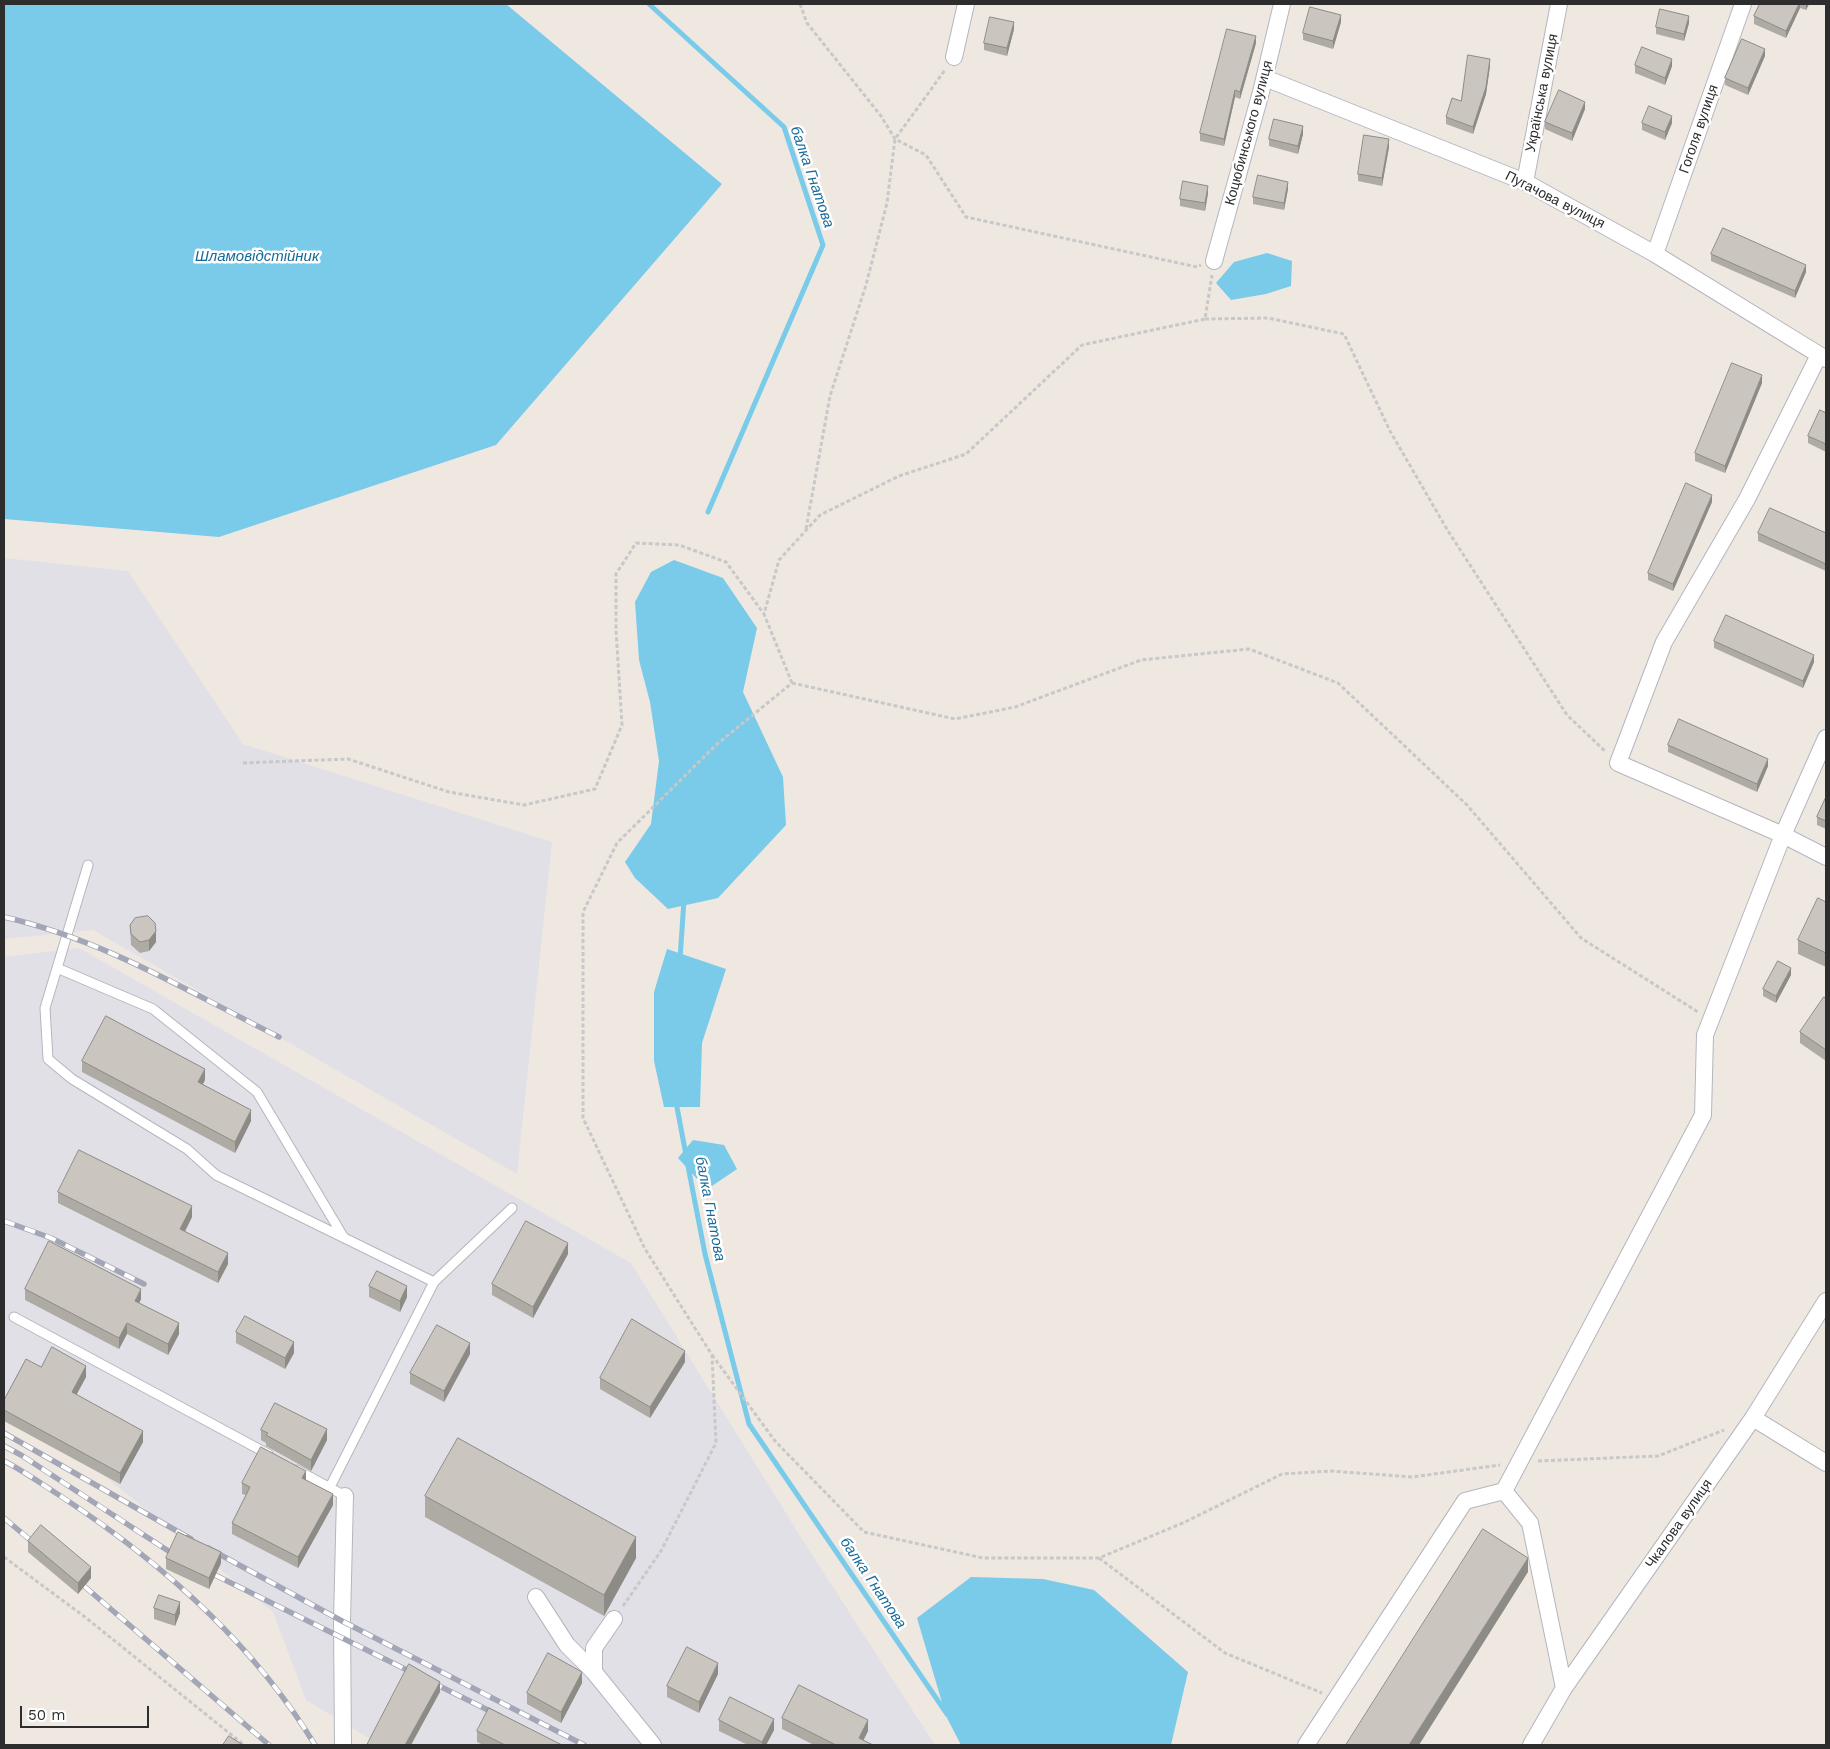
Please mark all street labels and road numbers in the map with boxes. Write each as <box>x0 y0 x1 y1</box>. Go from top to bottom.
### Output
street label: Українська вулиця <box>1522 32 1562 154</box>
street label: Коцюбинського вулиця <box>1222 59 1276 207</box>
street label: Гоголя вулиця <box>1676 82 1722 176</box>
street label: Пугачова вулиця <box>1502 168 1608 232</box>
street label: Чкалова вулиця <box>1642 1476 1716 1572</box>

